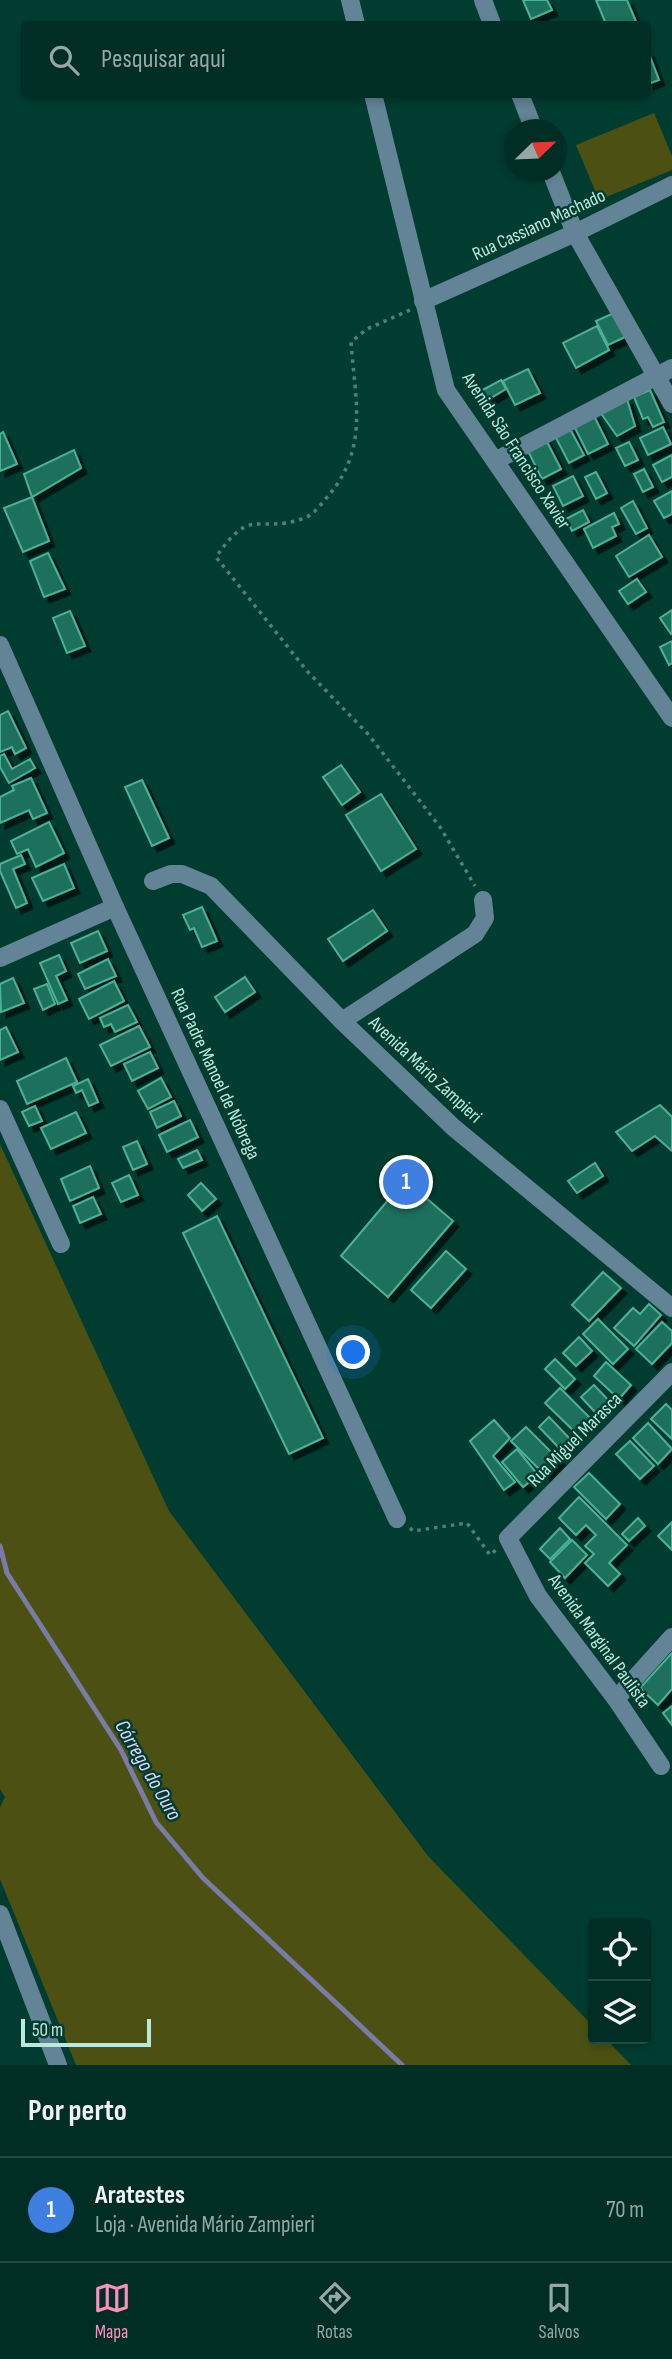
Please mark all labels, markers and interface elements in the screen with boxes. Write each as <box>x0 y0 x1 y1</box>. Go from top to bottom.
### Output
search box <box>21 21 651 98</box>
icon: search <box>45 41 83 79</box>
text: Pesquisar aqui <box>101 44 226 75</box>
north arrow <box>504 119 567 182</box>
street label: Rua Cassiano Machado <box>469 184 609 266</box>
street label: Avenida São Francisco Xavier <box>456 367 576 534</box>
street label: Rua Padre Manoel de Nóbrega <box>165 985 265 1163</box>
street label: Avenida Mário Zampieri <box>363 1011 486 1128</box>
pin: 1 <box>383 1156 429 1208</box>
your location <box>336 1335 370 1369</box>
street label: Rua Miguel Marasca <box>523 1388 627 1492</box>
street label: Avenida Marginal Paulista <box>542 1569 655 1712</box>
water label: Córrego do Ouro <box>109 1715 187 1825</box>
map controls <box>588 1918 651 2044</box>
button: locate <box>588 1918 651 1981</box>
button: layers <box>588 1981 651 2044</box>
scale bar <box>21 2016 150 2048</box>
text: 50 m <box>32 2019 63 2042</box>
text: Por perto <box>28 2093 127 2129</box>
text: Aratestes <box>95 2180 185 2211</box>
text: 1 <box>46 2196 56 2224</box>
text: 70 m <box>606 2196 644 2224</box>
text: Loja · Avenida Mário Zampieri <box>95 2211 315 2239</box>
tab: Mapa <box>93 2279 131 2344</box>
tab: Rotas <box>316 2279 354 2344</box>
tab: Salvos <box>539 2279 579 2344</box>

